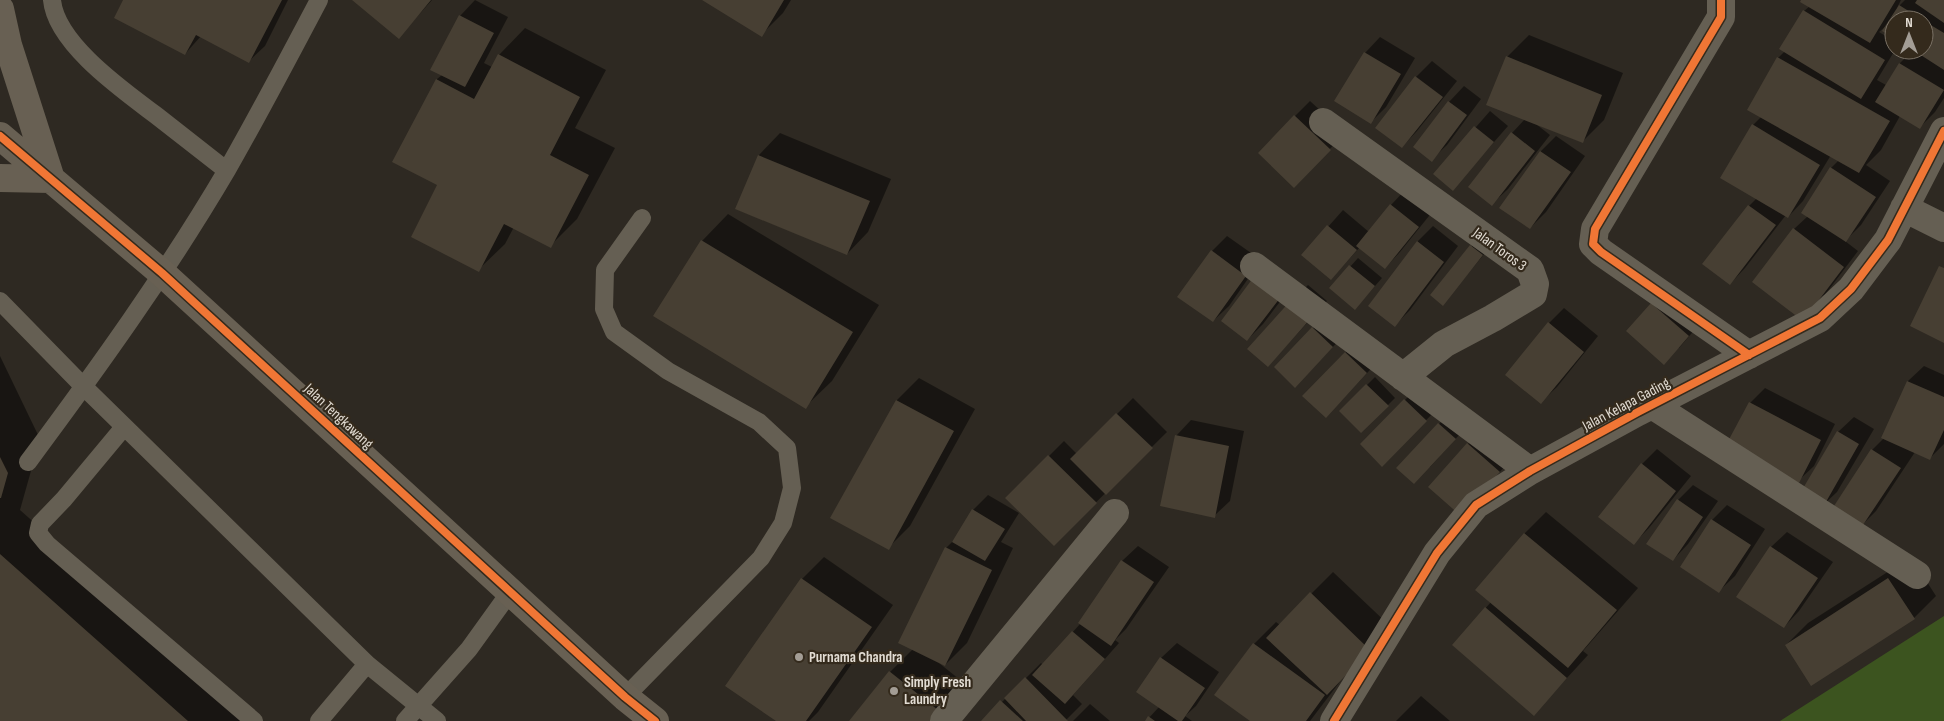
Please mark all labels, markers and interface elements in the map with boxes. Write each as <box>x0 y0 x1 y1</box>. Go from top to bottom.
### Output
north arrow <box>1884 10 1934 60</box>
text: N <box>1905 14 1913 31</box>
street label: Jalan Toros 3 <box>1468 223 1530 275</box>
street label: Jalan Kelapa Gading <box>1578 373 1673 436</box>
street label: Jalan Tengkawang <box>299 379 377 453</box>
place label: Purnama Chandra <box>809 648 903 667</box>
marker: Purnama Chandra <box>793 651 805 663</box>
place label: Simply Fresh Laundry <box>904 673 971 709</box>
marker: Simply Fresh Laundry <box>888 685 900 697</box>

